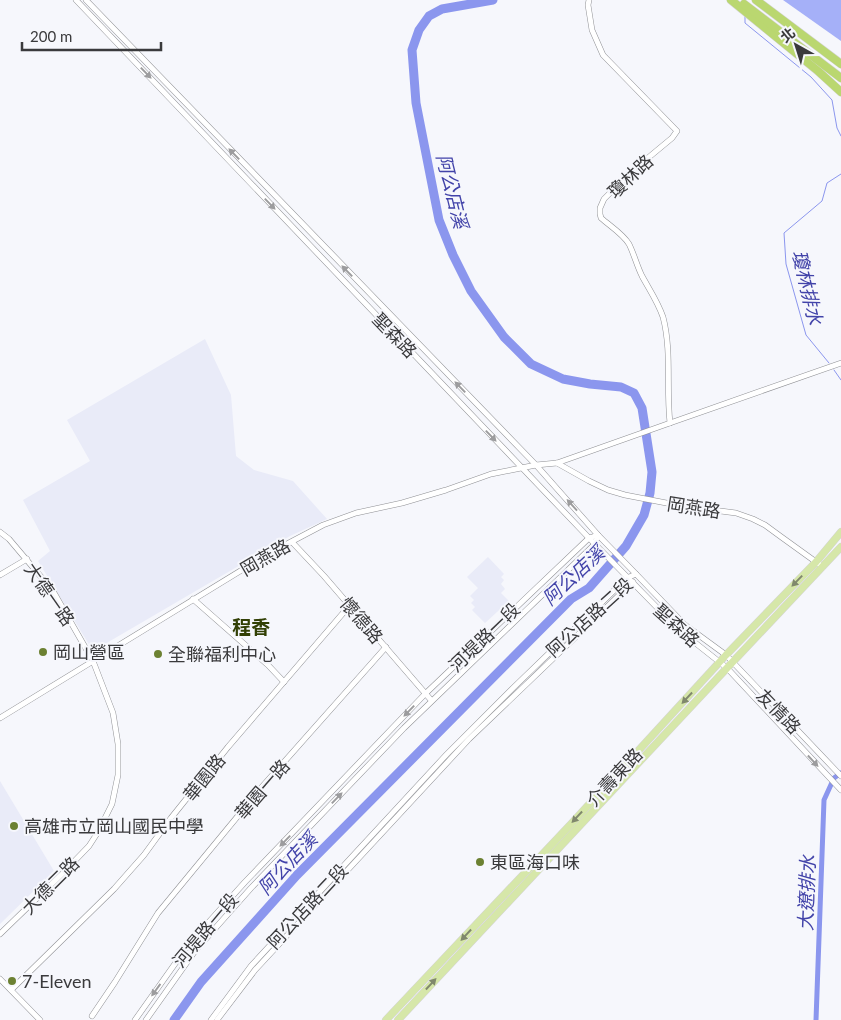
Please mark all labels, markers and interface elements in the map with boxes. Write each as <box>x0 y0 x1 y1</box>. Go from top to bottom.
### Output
scale bar <box>22 20 161 52</box>
north arrow <box>771 20 821 70</box>
text: 北 <box>777 23 798 46</box>
text: 200 m <box>30 27 72 45</box>
one-way arrow <box>140 67 152 79</box>
one-way arrow <box>228 148 240 160</box>
street label: 瓊林路 <box>603 150 657 202</box>
water label: 阿公店溪 <box>433 151 474 234</box>
one-way arrow <box>264 197 276 209</box>
water label: 瓊林排水 <box>788 247 828 328</box>
one-way arrow <box>341 265 353 277</box>
street label: 聖森路 <box>368 308 422 362</box>
one-way arrow <box>454 381 466 393</box>
one-way arrow <box>484 429 496 441</box>
street label: 岡燕路 <box>666 492 722 522</box>
one-way arrow <box>566 499 577 512</box>
street label: 岡燕路 <box>236 534 294 580</box>
water label: 阿公店溪 <box>537 539 611 609</box>
street label: 大德一路 <box>20 558 80 630</box>
street label: 阿公店路二段 <box>542 573 636 661</box>
one-way arrow <box>791 575 803 587</box>
street label: 懷德路 <box>336 592 388 648</box>
street label: 河堤路一段 <box>444 598 524 676</box>
street label: 聖森路 <box>650 599 704 651</box>
district label: 程香 <box>232 615 270 638</box>
place label: 岡山營區 <box>53 641 125 663</box>
place label: 全聯福利中心 <box>168 643 276 665</box>
marker: 岡山營區 <box>37 646 49 658</box>
marker: 全聯福利中心 <box>152 648 164 660</box>
street label: 友情路 <box>752 684 806 738</box>
one-way arrow <box>681 691 693 703</box>
one-way arrow <box>403 704 415 716</box>
street label: 介壽東路 <box>581 743 647 811</box>
street label: 華園路 <box>178 749 230 805</box>
street label: 華園一路 <box>230 755 294 823</box>
one-way arrow <box>807 755 819 767</box>
one-way arrow <box>331 792 343 804</box>
one-way arrow <box>571 811 583 823</box>
place label: 高雄市立岡山國民中學 <box>24 815 204 837</box>
marker: 高雄市立岡山國民中學 <box>8 820 20 832</box>
water label: 阿公店溪 <box>253 825 323 899</box>
one-way arrow <box>279 834 291 846</box>
place label: 東區海口味 <box>490 851 580 873</box>
street label: 大德二路 <box>17 852 83 918</box>
water label: 大遼排水 <box>793 854 819 931</box>
marker: 東區海口味 <box>474 856 486 868</box>
street label: 阿公店路二段 <box>262 859 352 953</box>
street label: 河堤路一段 <box>168 888 242 972</box>
one-way arrow <box>460 929 472 941</box>
place label: 7-Eleven <box>22 970 92 992</box>
marker: 7-Eleven <box>6 975 18 987</box>
one-way arrow <box>425 979 437 991</box>
one-way arrow <box>151 984 161 997</box>

